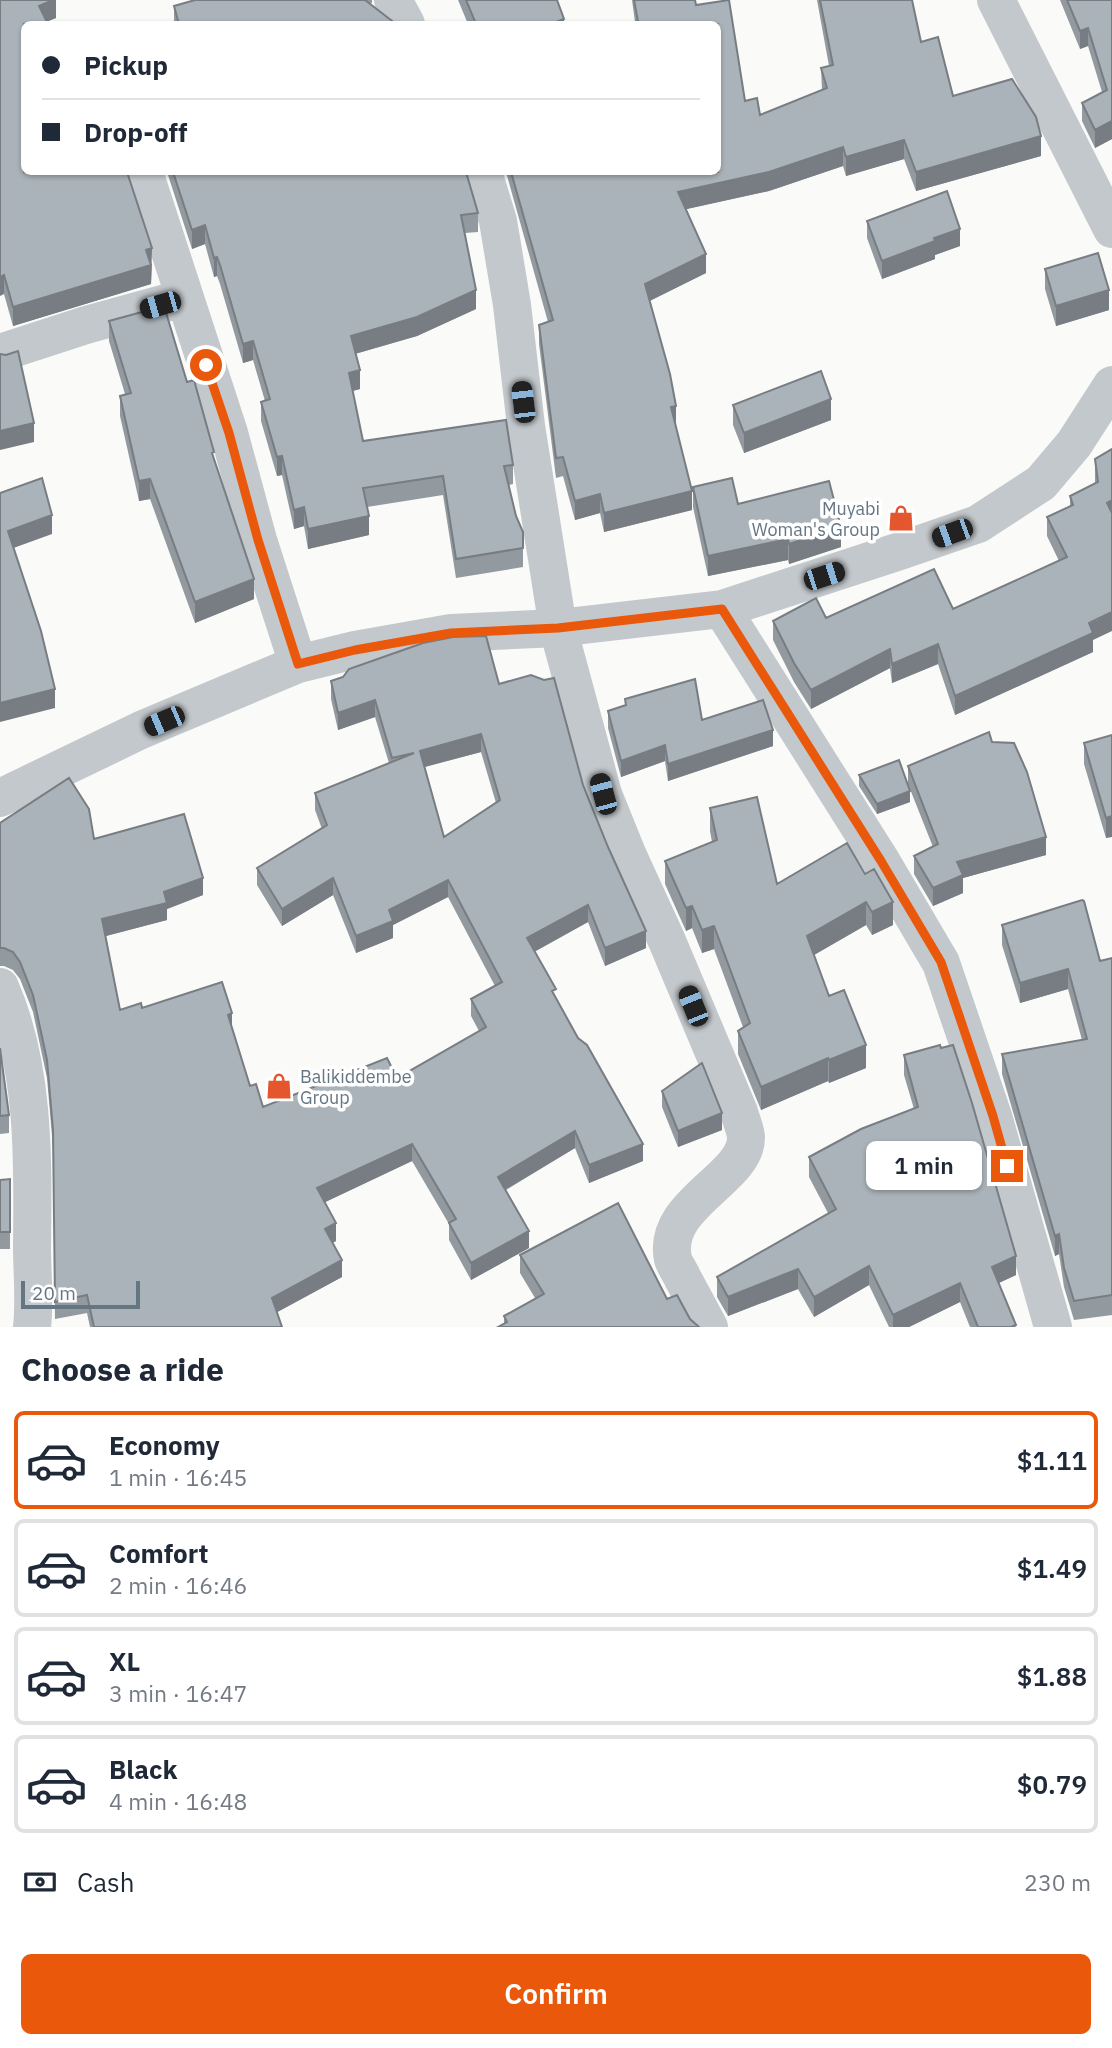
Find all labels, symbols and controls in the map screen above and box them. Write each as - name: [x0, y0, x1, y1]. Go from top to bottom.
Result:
- text: Pickup: [84, 48, 168, 82]
- text: Drop-off: [84, 115, 187, 149]
- car: [137, 289, 184, 321]
- route start: [190, 349, 222, 381]
- car: [511, 380, 536, 424]
- place label: Muyabi Woman's Group: [752, 497, 880, 541]
- shop icon: Muyabi Woman's Group: [886, 503, 916, 533]
- car: [929, 516, 976, 550]
- car: [801, 560, 848, 592]
- car: [141, 703, 188, 739]
- car: [588, 771, 619, 817]
- car: [676, 983, 711, 1029]
- place label: Balikiddembe Group: [300, 1065, 412, 1109]
- shop icon: Balikiddembe Group: [264, 1071, 294, 1101]
- callout: 1 min: [867, 1142, 982, 1190]
- text: 1 min: [894, 1150, 954, 1180]
- route end: [991, 1150, 1023, 1182]
- scale bar: [21, 1278, 140, 1310]
- text: 20 m: [32, 1281, 76, 1305]
- text: Choose a ride: [21, 1348, 224, 1390]
- text: Economy: [109, 1428, 220, 1462]
- icon: car: [25, 1429, 88, 1492]
- text: $1.11: [1017, 1443, 1087, 1477]
- text: 1 min · 16:45: [109, 1462, 247, 1492]
- text: Comfort: [109, 1536, 208, 1570]
- icon: car: [25, 1537, 88, 1600]
- text: $1.49: [1017, 1551, 1087, 1585]
- text: 2 min · 16:46: [109, 1570, 247, 1600]
- text: XL: [109, 1644, 140, 1678]
- icon: car: [25, 1645, 88, 1708]
- text: $1.88: [1017, 1659, 1087, 1693]
- text: 3 min · 16:47: [109, 1678, 247, 1708]
- text: Black: [109, 1752, 177, 1786]
- icon: car: [25, 1753, 88, 1816]
- text: $0.79: [1017, 1767, 1087, 1801]
- text: 4 min · 16:48: [109, 1786, 247, 1816]
- icon: cash: [21, 1863, 59, 1901]
- text: Cash: [77, 1865, 134, 1899]
- text: 230 m: [1024, 1867, 1091, 1897]
- button: Confirm: [21, 1954, 1091, 2034]

